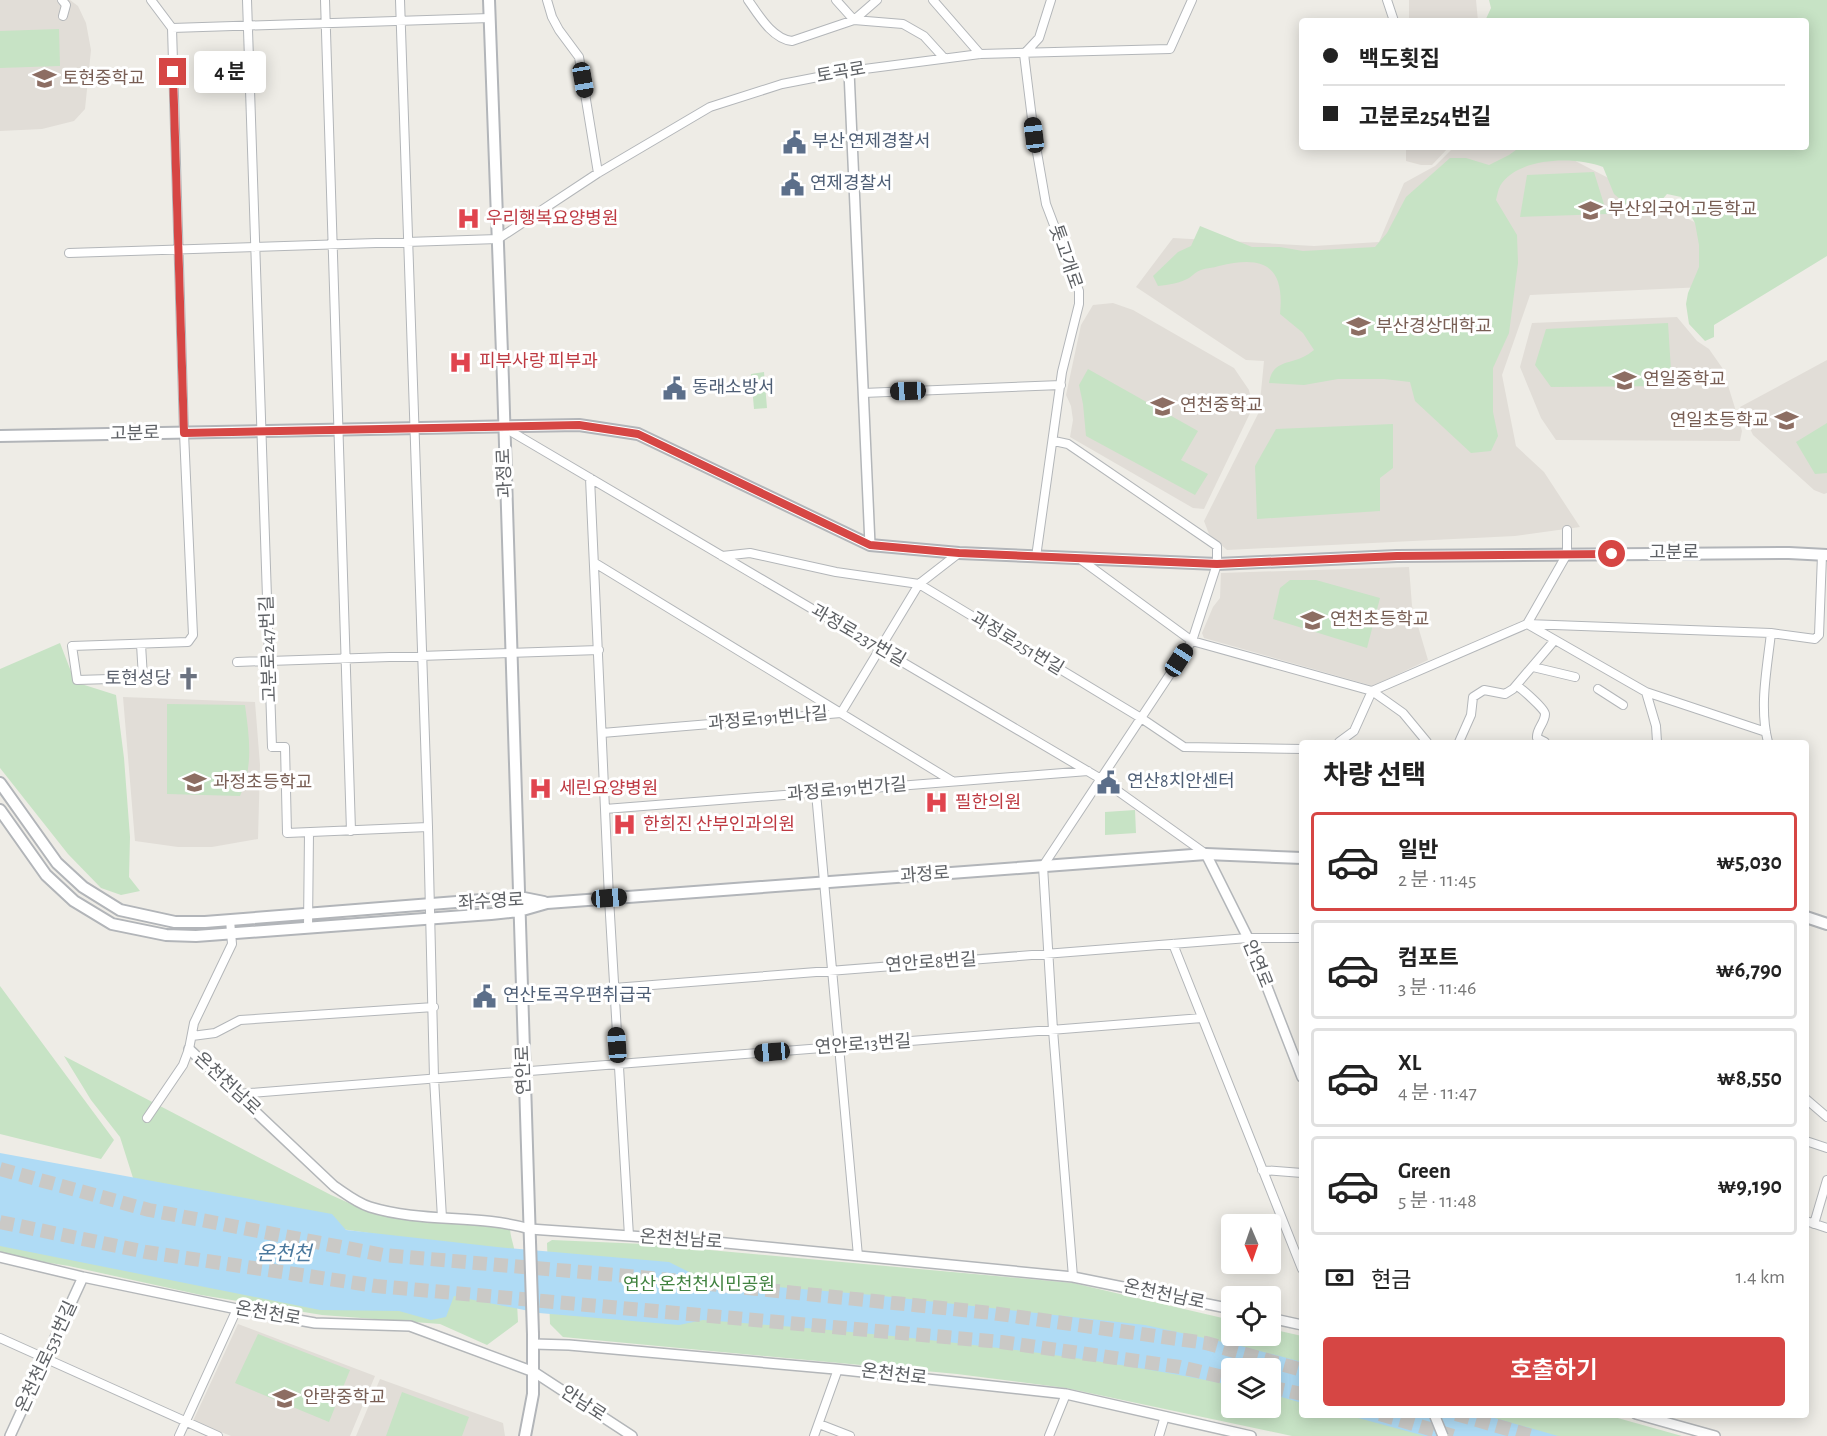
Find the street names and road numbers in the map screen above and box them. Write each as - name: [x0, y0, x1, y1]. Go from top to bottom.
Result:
- street label: 토곡로: [815, 60, 867, 86]
- street label: 톳고개로: [1046, 222, 1085, 291]
- street label: 고분로: [110, 424, 160, 443]
- street label: 과정로: [493, 448, 515, 498]
- street label: 고분로: [1649, 543, 1699, 562]
- street label: 고분로247번길: [257, 595, 280, 703]
- street label: 과정로237번길: [808, 600, 909, 670]
- street label: 과정로251번길: [967, 608, 1068, 679]
- street label: 과정로191번나길: [707, 703, 829, 733]
- street label: 과정로191번가길: [786, 774, 908, 804]
- street label: 과정로: [899, 862, 950, 886]
- street label: 좌수영로: [457, 890, 525, 913]
- street label: 안연로: [1239, 937, 1276, 990]
- street label: 연안로8번길: [885, 950, 977, 975]
- street label: 연안로13번길: [814, 1032, 912, 1057]
- street label: 연안로: [513, 1045, 534, 1095]
- street label: 온천천남로: [191, 1048, 264, 1119]
- street label: 온천천남로: [639, 1227, 723, 1252]
- street label: 온천천남로: [1122, 1277, 1207, 1312]
- street label: 온천천로531번길: [12, 1298, 81, 1415]
- street label: 온천천로: [234, 1298, 302, 1329]
- street label: 온천천로: [860, 1361, 928, 1388]
- street label: 안남로: [557, 1382, 609, 1425]

